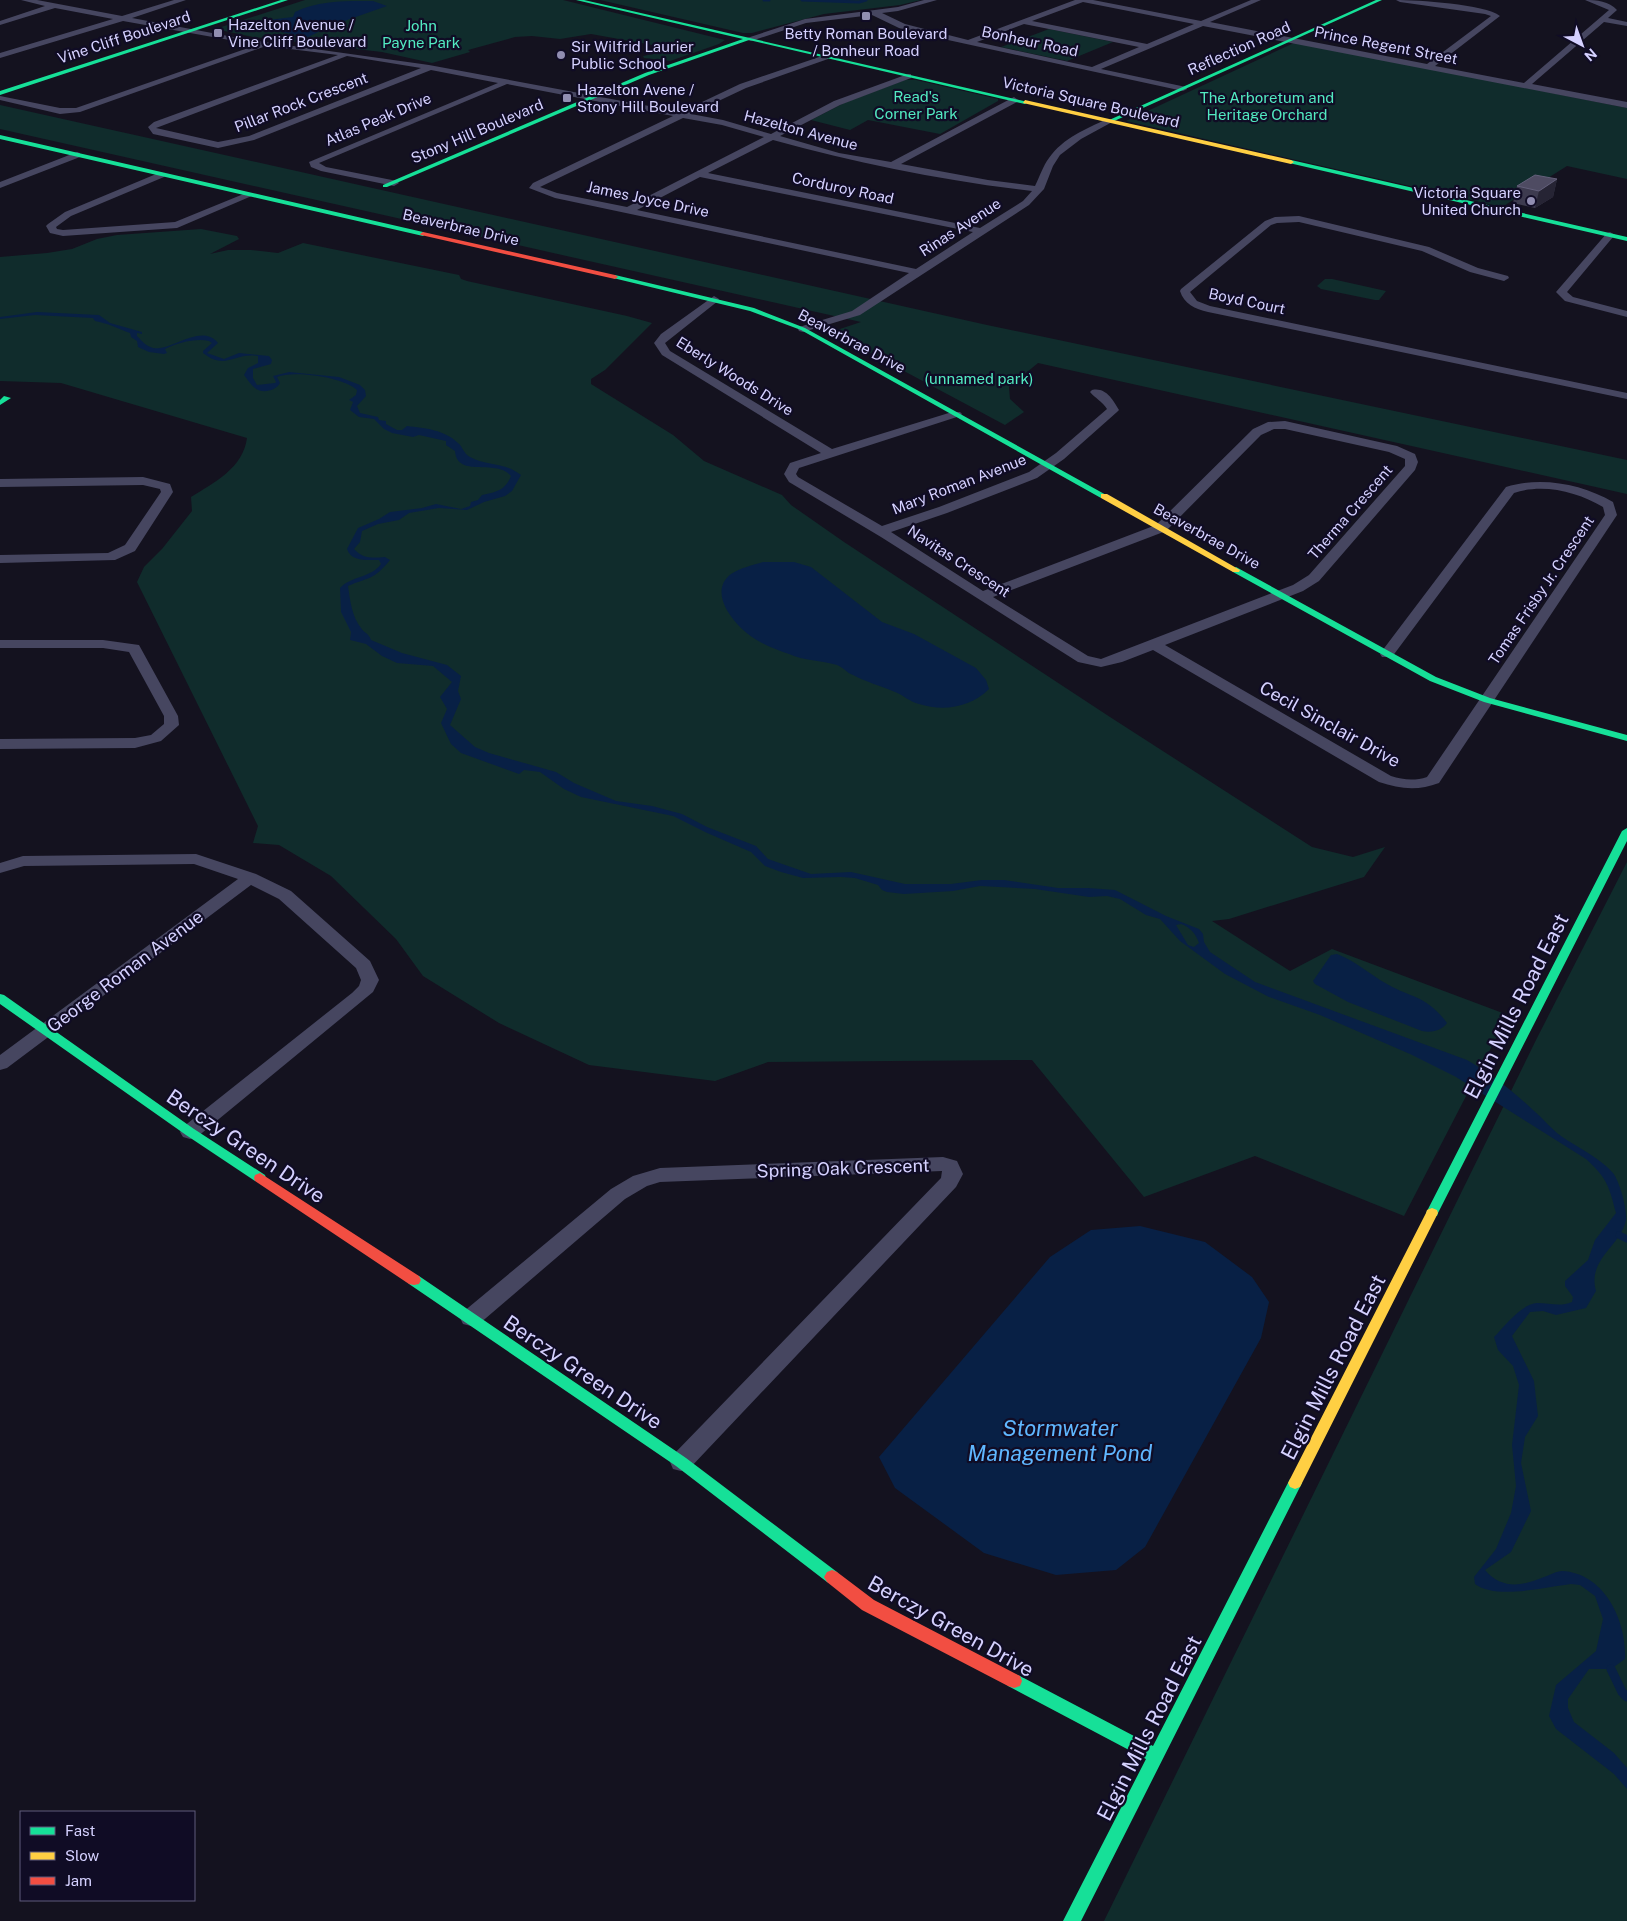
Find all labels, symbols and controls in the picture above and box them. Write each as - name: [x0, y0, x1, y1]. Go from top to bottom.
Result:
- street label: Vine Cliff Boulevard: [55, 8, 193, 66]
- marker: Betty Roman Boulevard / Bonheur Road: [860, 10, 872, 22]
- place label: Hazelton Avenue / Vine Cliff Boulevard: [228, 16, 367, 50]
- park label: John Payne Park: [382, 17, 460, 51]
- street label: Reflection Road: [1185, 18, 1293, 78]
- north arrow: [1557, 20, 1607, 70]
- street label: Bonheur Road: [980, 22, 1080, 60]
- street label: Prince Regent Street: [1313, 23, 1459, 67]
- place label: Betty Roman Boulevard / Bonheur Road: [785, 25, 948, 59]
- marker: Hazelton Avenue / Vine Cliff Boulevard: [212, 27, 224, 39]
- place label: Sir Wilfrid Laurier Public School: [571, 38, 694, 72]
- text: N: [1581, 45, 1600, 64]
- marker: Sir Wilfrid Laurier Public School: [555, 49, 567, 61]
- street label: Pillar Rock Crescent: [232, 69, 370, 135]
- street label: Victoria Square Boulevard: [1001, 73, 1181, 131]
- place label: Hazelton Avene / Stony Hill Boulevard: [577, 81, 719, 115]
- park label: Read's Corner Park: [874, 88, 958, 122]
- street label: Atlas Peak Drive: [322, 89, 434, 149]
- park label: The Arboretum and Heritage Orchard: [1200, 89, 1334, 123]
- marker: Hazelton Avene / Stony Hill Boulevard: [561, 92, 573, 104]
- street label: Stony Hill Boulevard: [408, 95, 546, 167]
- street label: Hazelton Avenue: [742, 107, 860, 153]
- street label: Corduroy Road: [791, 169, 895, 207]
- street label: James Joyce Drive: [585, 178, 711, 220]
- place label: Victoria Square United Church: [1414, 184, 1521, 218]
- street label: Rinas Avenue: [916, 194, 1004, 260]
- marker: Victoria Square United Church: [1525, 195, 1537, 207]
- street label: Beaverbrae Drive: [401, 205, 521, 249]
- street label: Boyd Court: [1207, 285, 1287, 317]
- street label: Beaverbrae Drive: [795, 306, 909, 376]
- street label: Eberly Woods Drive: [673, 333, 797, 419]
- park label: (unnamed park): [925, 370, 1033, 387]
- street label: Mary Roman Avenue: [889, 451, 1029, 517]
- street label: Therma Crescent: [1304, 461, 1396, 563]
- street label: Beaverbrae Drive: [1151, 500, 1263, 572]
- street label: Tomas Frisby Jr. Crescent: [1485, 512, 1597, 668]
- street label: Navitas Crescent: [905, 522, 1014, 601]
- street label: Cecil Sinclair Drive: [1256, 677, 1404, 771]
- street label: George Roman Avenue: [43, 905, 207, 1037]
- street label: Elgin Mills Road East: [1458, 909, 1574, 1103]
- street label: Berczy Green Drive: [162, 1084, 330, 1208]
- street label: Spring Oak Crescent: [756, 1154, 930, 1182]
- street label: Elgin Mills Road East: [1275, 1270, 1391, 1464]
- street label: Berczy Green Drive: [499, 1310, 667, 1434]
- water label: Stormwater Management Pond: [968, 1415, 1153, 1466]
- street label: Berczy Green Drive: [864, 1570, 1038, 1682]
- street label: Elgin Mills Road East: [1091, 1631, 1207, 1825]
- legend: [20, 1811, 195, 1901]
- text: Fast: [65, 1822, 95, 1839]
- text: Slow: [65, 1847, 100, 1864]
- text: Jam: [65, 1872, 92, 1889]

